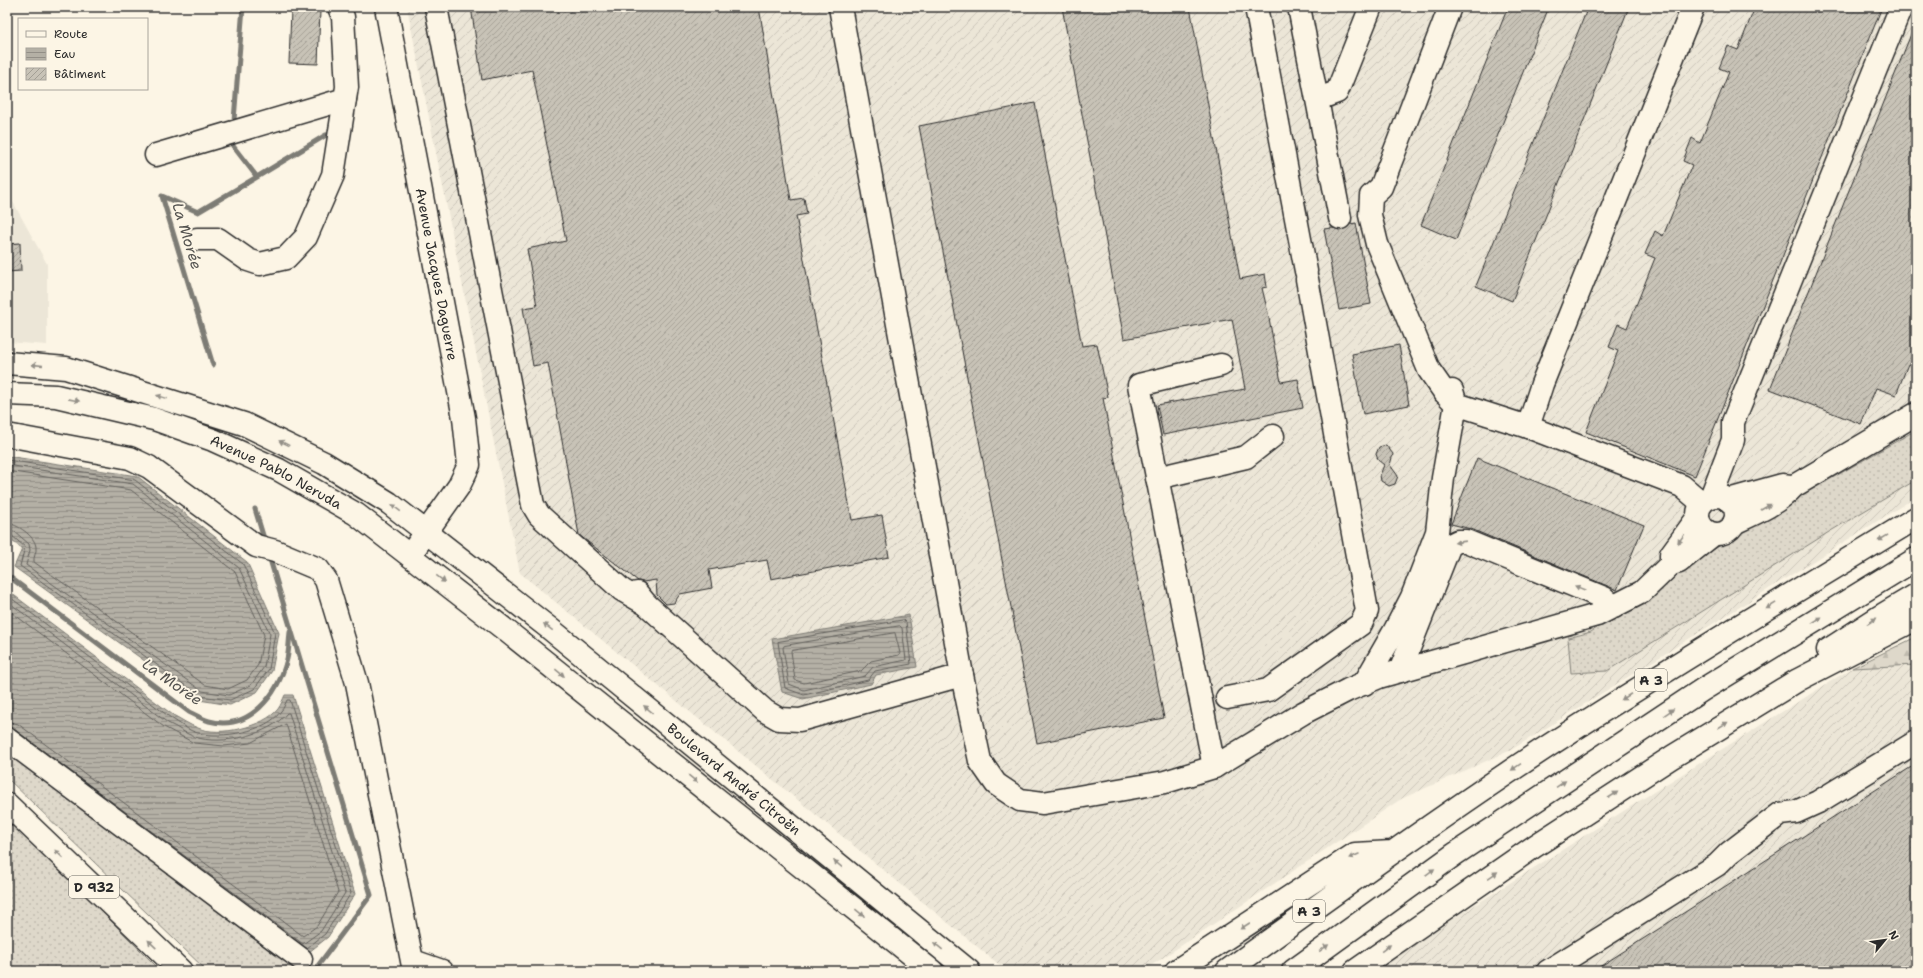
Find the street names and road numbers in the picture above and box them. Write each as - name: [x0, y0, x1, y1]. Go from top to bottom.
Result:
- street label: Avenue Jacques Daguerre: [412, 186, 462, 362]
- street label: Avenue Pablo Neruda: [207, 431, 345, 513]
- road number: A 3: [1635, 669, 1667, 691]
- street label: Boulevard André Citroën: [664, 719, 805, 839]
- road number: D 932: [69, 876, 119, 898]
- road number: A 3: [1293, 900, 1325, 922]

